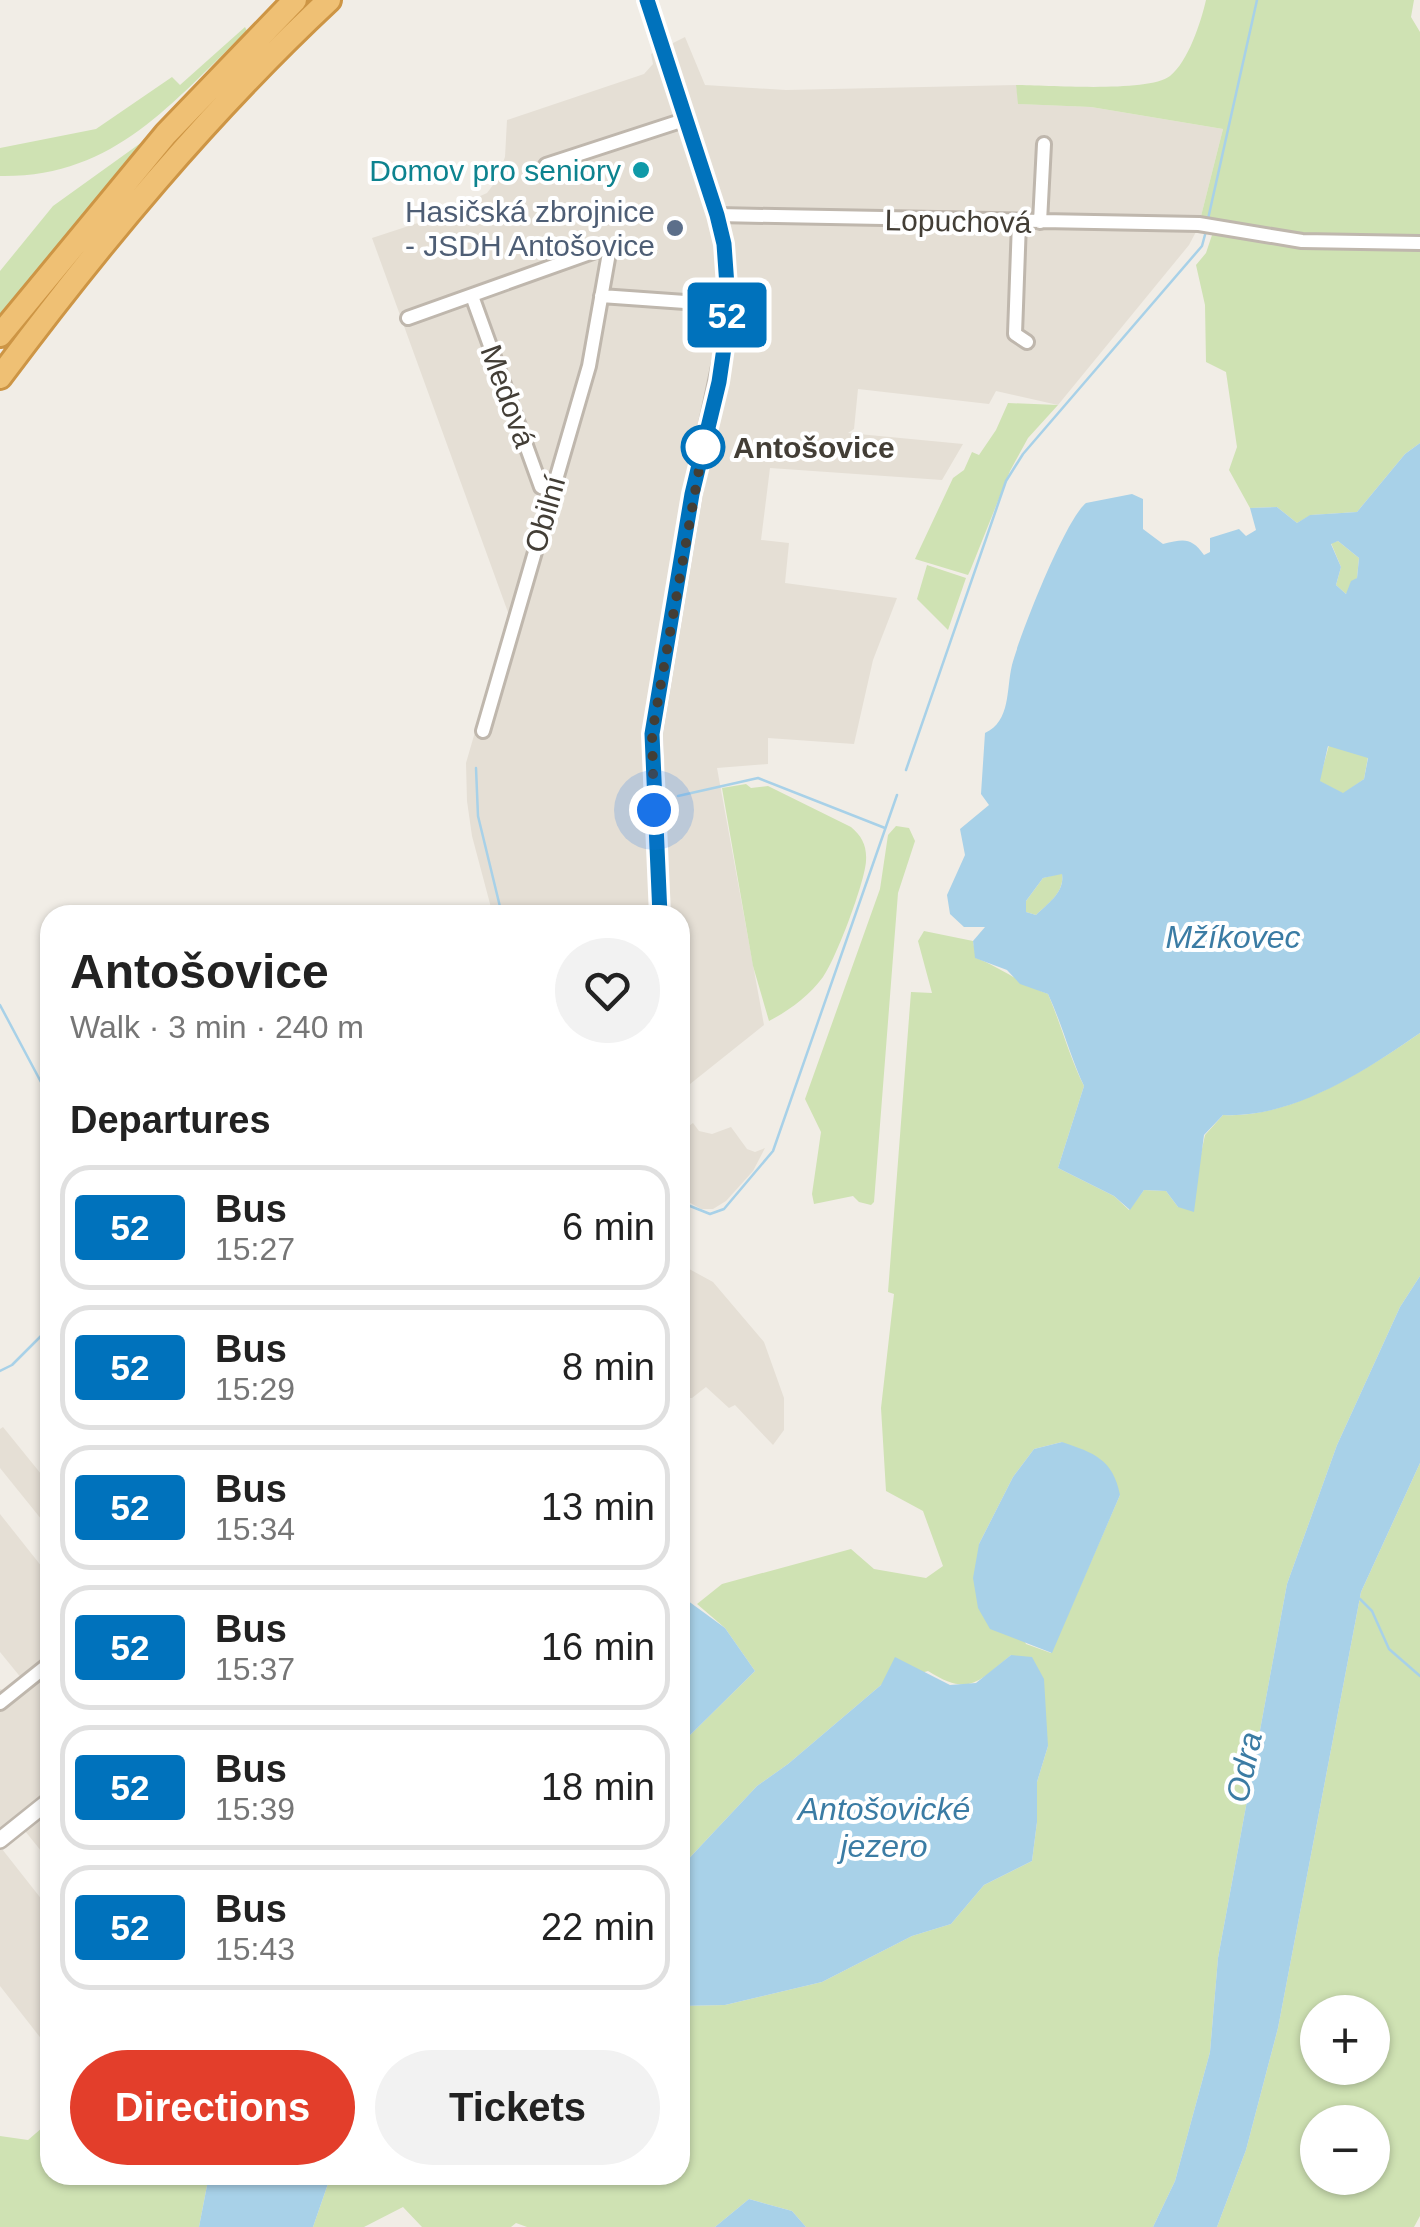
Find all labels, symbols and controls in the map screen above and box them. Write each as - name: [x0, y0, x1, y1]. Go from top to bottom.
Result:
- place label: Domov pro seniory: [369, 154, 621, 187]
- marker: Domov pro seniory: [630, 159, 652, 181]
- place label: Hasičská zbrojnice - JSDH Antošovice: [405, 195, 655, 262]
- street label: Lopuchová: [884, 203, 1032, 239]
- marker: Hasičská zbrojnice - JSDH Antošovice: [664, 217, 686, 239]
- line badge: 52: [682, 282, 772, 348]
- text: 52: [708, 296, 746, 335]
- street label: Medová: [474, 340, 542, 452]
- marker: Antošovice: [682, 426, 724, 468]
- place label: Antošovice: [733, 431, 895, 464]
- street label: Obilní: [518, 471, 572, 556]
- your location: [629, 785, 679, 835]
- water label: Mžíkovec: [1165, 919, 1301, 955]
- button: heart: [555, 938, 660, 1043]
- text: Antošovice: [70, 945, 329, 998]
- text: Walk · 3 min · 240 m: [70, 1009, 364, 1045]
- text: Departures: [70, 1099, 271, 1141]
- text: Bus: [215, 1188, 287, 1230]
- text: 6 min: [562, 1206, 655, 1248]
- text: 52: [111, 1208, 149, 1247]
- text: 15:27: [215, 1231, 295, 1267]
- text: Bus: [215, 1328, 287, 1370]
- text: 8 min: [562, 1346, 655, 1388]
- text: 52: [111, 1348, 149, 1387]
- text: 15:29: [215, 1371, 295, 1407]
- text: Bus: [215, 1468, 287, 1510]
- text: 13 min: [541, 1486, 655, 1528]
- text: 52: [111, 1488, 149, 1527]
- text: 15:34: [215, 1511, 295, 1547]
- text: Bus: [215, 1608, 287, 1650]
- text: 16 min: [541, 1626, 655, 1668]
- text: 52: [111, 1628, 149, 1667]
- text: 15:37: [215, 1651, 295, 1687]
- water label: Odra: [1219, 1728, 1269, 1806]
- text: Bus: [215, 1748, 287, 1790]
- text: 18 min: [541, 1766, 655, 1808]
- text: 52: [111, 1768, 149, 1807]
- text: 15:39: [215, 1791, 295, 1827]
- water label: Antošovické jezero: [796, 1791, 970, 1864]
- text: Bus: [215, 1888, 287, 1930]
- text: 22 min: [541, 1906, 655, 1948]
- text: 52: [111, 1908, 149, 1947]
- text: 15:43: [215, 1931, 295, 1967]
- map controls: [1300, 1995, 1390, 2195]
- button: +: [1300, 1995, 1390, 2085]
- button: Directions: [70, 2050, 355, 2165]
- button: Tickets: [375, 2050, 660, 2165]
- button: −: [1300, 2105, 1390, 2195]

